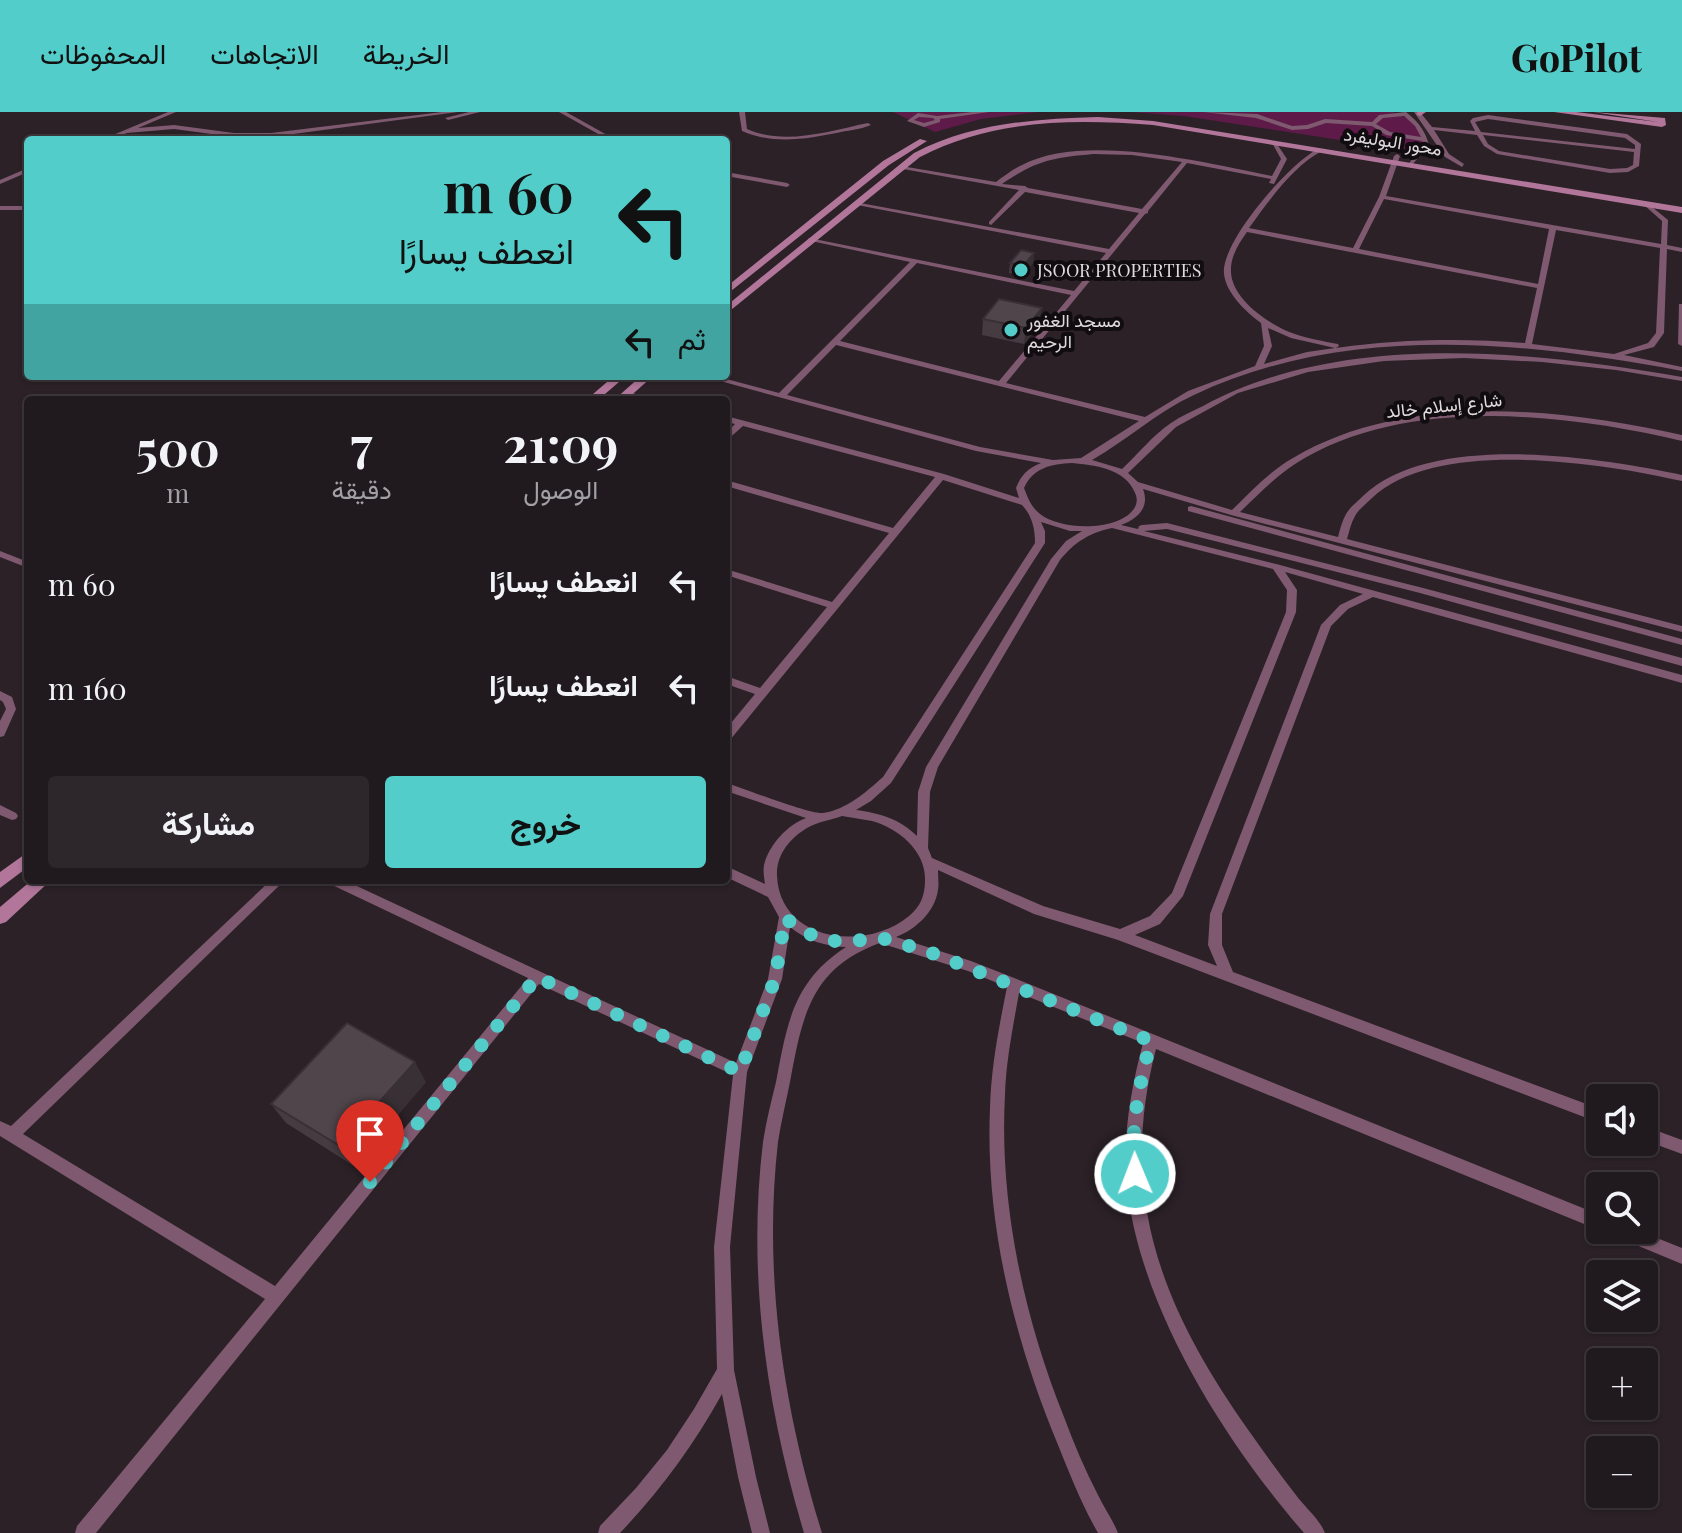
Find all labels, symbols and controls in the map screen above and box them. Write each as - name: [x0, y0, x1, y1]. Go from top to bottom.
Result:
- text: GoPilot: [1511, 31, 1642, 82]
- text: المحفوظات: [40, 34, 166, 71]
- text: الاتجاهات: [210, 34, 319, 71]
- text: الخريطة: [363, 34, 449, 71]
- street label: محور البوليفرد: [1342, 121, 1444, 161]
- text: 60 m: [443, 153, 574, 228]
- icon: left: [602, 168, 706, 272]
- text: انعطف يسارًا: [399, 225, 574, 273]
- place label: JSOOR PROPERTIES: [1036, 258, 1201, 282]
- marker: JSOOR PROPERTIES: [1012, 261, 1030, 279]
- place label: مسجد الغفور الرحيم: [1026, 308, 1121, 354]
- text: ثم: [678, 318, 706, 358]
- icon: left: [618, 320, 662, 364]
- marker: مسجد الغفور الرحيم: [1002, 321, 1020, 339]
- street label: شارع إسلام خالد: [1385, 387, 1503, 424]
- text: 7: [351, 411, 372, 475]
- text: 21:09: [503, 411, 618, 475]
- text: 500: [136, 415, 220, 479]
- text: دقيقة: [331, 471, 392, 506]
- text: الوصول: [523, 471, 598, 506]
- text: m: [166, 475, 189, 510]
- text: انعطف يسارًا: [489, 560, 638, 600]
- icon: left: [662, 562, 706, 606]
- text: 60 m: [48, 564, 116, 604]
- text: انعطف يسارًا: [489, 664, 638, 704]
- icon: left: [662, 666, 706, 710]
- text: 160 m: [48, 668, 127, 708]
- button: مشاركة: [48, 776, 369, 868]
- button: خروج: [385, 776, 706, 868]
- map controls: [1586, 1084, 1658, 1508]
- button: sound: [1586, 1084, 1658, 1156]
- pin: [336, 1100, 404, 1182]
- icon: arrive: [348, 1112, 392, 1156]
- position arrow: [1093, 1132, 1177, 1216]
- button: search: [1586, 1172, 1658, 1244]
- button: layers: [1586, 1260, 1658, 1332]
- button: +: [1586, 1348, 1658, 1420]
- button: −: [1586, 1436, 1658, 1508]

